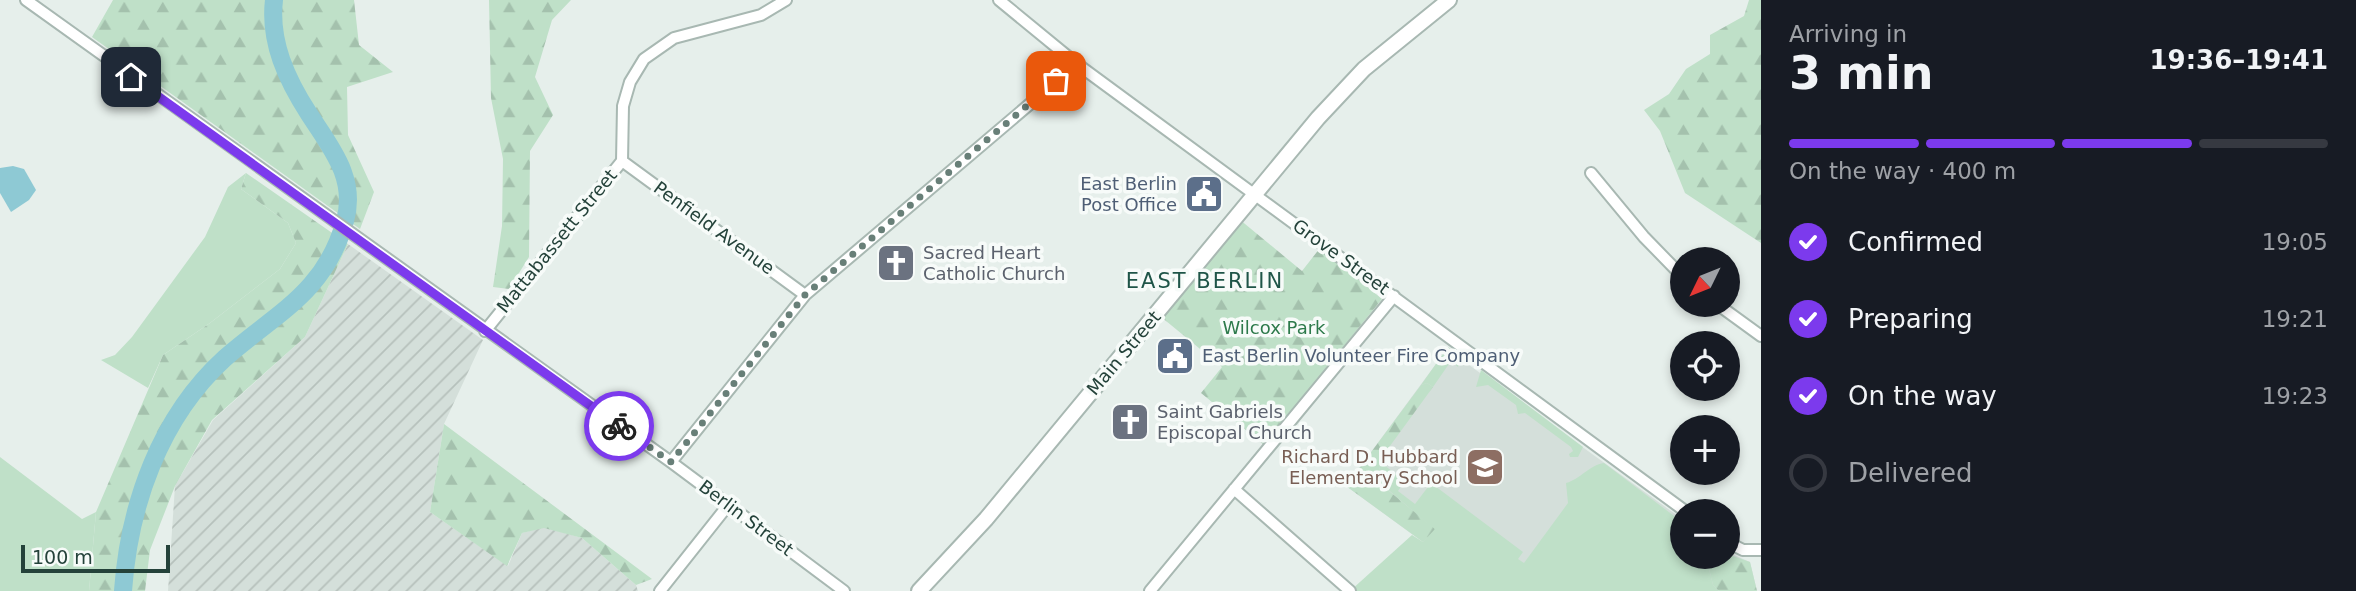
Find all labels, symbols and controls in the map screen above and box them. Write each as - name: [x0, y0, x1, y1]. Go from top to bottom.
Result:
- text: Arriving in: [1789, 21, 1907, 47]
- text: 19:36–19:41: [2149, 45, 2328, 75]
- text: 3 min: [1789, 46, 1933, 100]
- pin: [101, 47, 161, 107]
- pin: [1026, 51, 1086, 111]
- icon: home: [112, 58, 150, 96]
- icon: bag: [1037, 62, 1075, 100]
- text: On the way · 400 m: [1789, 158, 2016, 184]
- street label: Mattabassett Street: [492, 165, 621, 317]
- place label: East Berlin Post Office: [1080, 173, 1177, 215]
- public building icon: East Berlin Post Office: [1183, 173, 1225, 215]
- street label: Penfield Avenue: [650, 177, 779, 278]
- street label: Grove Street: [1289, 215, 1394, 299]
- icon: check: [1789, 223, 1827, 261]
- text: Confirmed: [1848, 227, 1983, 257]
- text: 19:05: [2262, 229, 2328, 255]
- church icon: Sacred Heart Catholic Church: [875, 242, 917, 284]
- place label: Sacred Heart Catholic Church: [923, 242, 1065, 284]
- north arrow: [1670, 247, 1740, 317]
- map controls: [1670, 247, 1740, 569]
- district label: EAST BERLIN: [1126, 269, 1284, 293]
- icon: check: [1789, 300, 1827, 338]
- text: Preparing: [1848, 304, 1973, 334]
- street label: Main Street: [1082, 306, 1165, 399]
- text: 19:21: [2262, 306, 2328, 332]
- park label: Wilcox Park: [1222, 317, 1326, 338]
- button: locate: [1670, 331, 1740, 401]
- public building icon: East Berlin Volunteer Fire Company: [1154, 335, 1196, 377]
- place label: East Berlin Volunteer Fire Company: [1202, 345, 1520, 366]
- icon: check: [1789, 377, 1827, 415]
- text: On the way: [1848, 381, 1997, 411]
- text: 19:23: [2262, 383, 2328, 409]
- courier: [584, 391, 654, 461]
- church icon: Saint Gabriels Episcopal Church: [1109, 401, 1151, 443]
- place label: Saint Gabriels Episcopal Church: [1157, 401, 1312, 443]
- icon: bike: [600, 407, 638, 445]
- button: +: [1670, 415, 1740, 485]
- place label: Richard D. Hubbard Elementary School: [1281, 446, 1458, 488]
- school or university icon: Richard D. Hubbard Elementary School: [1464, 446, 1506, 488]
- text: Delivered: [1848, 458, 1972, 488]
- street label: Berlin Street: [695, 475, 798, 560]
- button: −: [1670, 499, 1740, 569]
- scale bar: [21, 542, 170, 574]
- text: 100 m: [32, 546, 93, 568]

